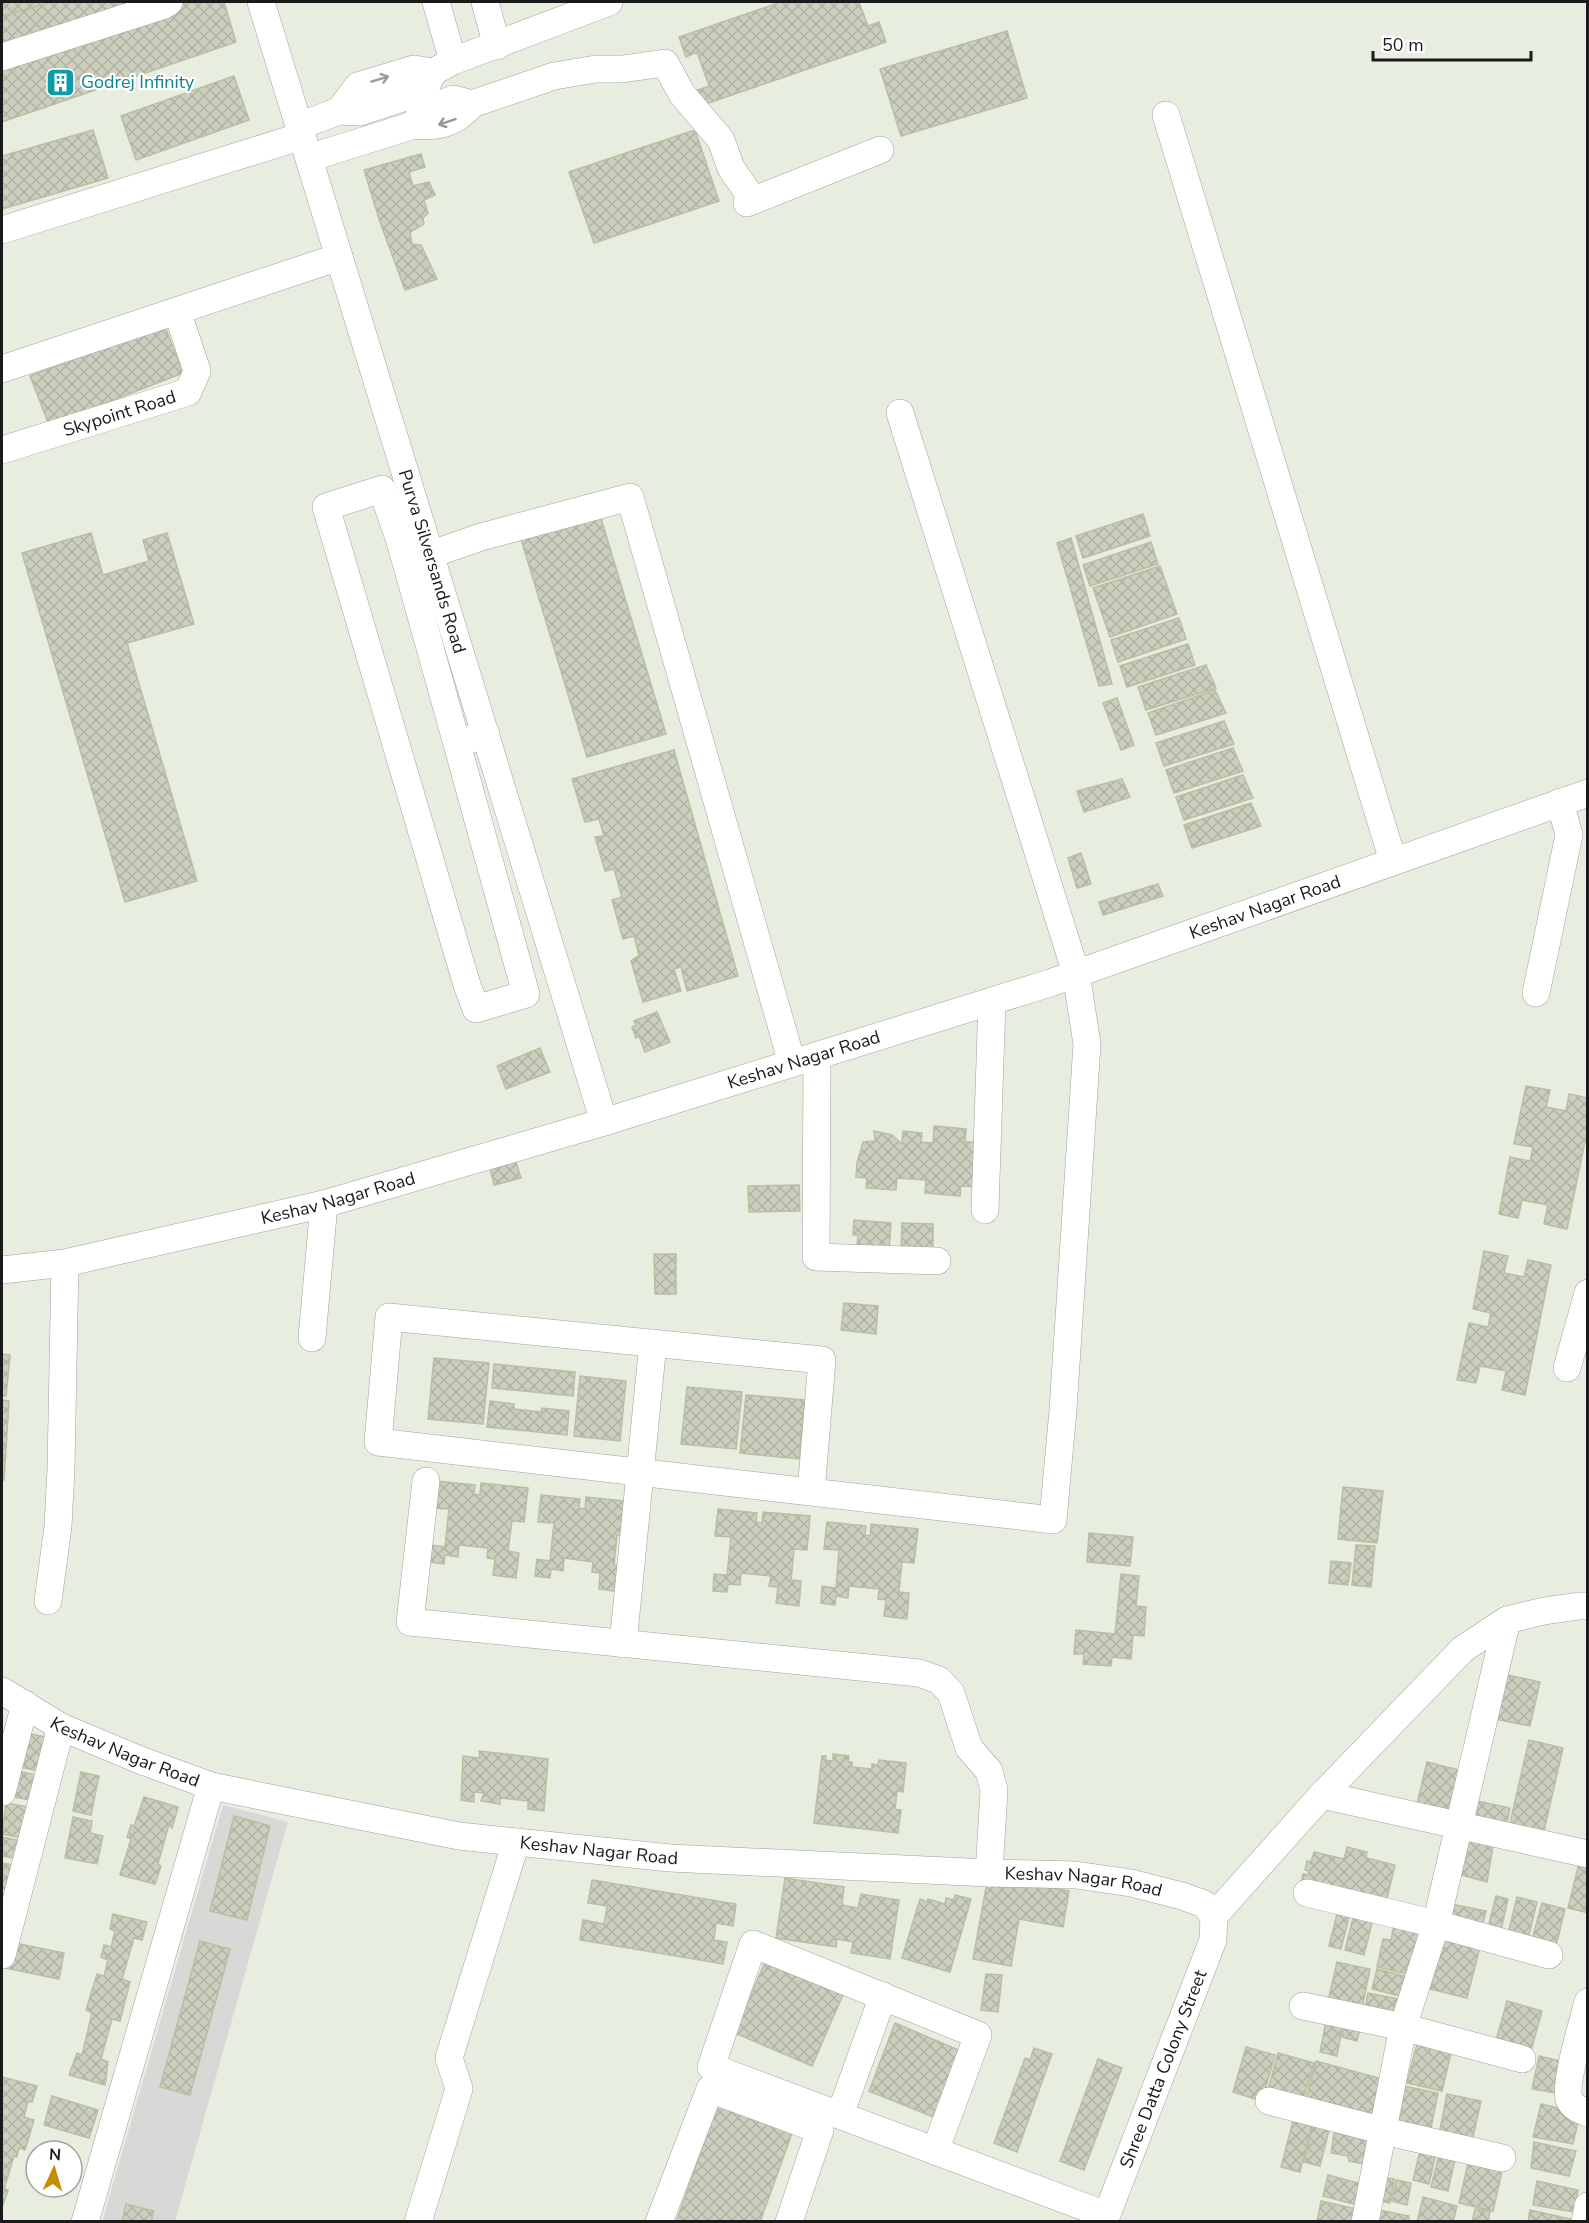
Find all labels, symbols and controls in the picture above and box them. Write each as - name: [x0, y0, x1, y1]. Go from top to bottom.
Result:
- scale bar: [1373, 24, 1530, 62]
- text: 50 m: [1382, 33, 1424, 57]
- building icon: Godrej Infinity: [44, 66, 76, 98]
- place label: Godrej Infinity: [81, 70, 195, 94]
- one-way arrow: [370, 73, 389, 84]
- one-way arrow: [438, 117, 457, 128]
- street label: Skypoint Road: [60, 385, 179, 442]
- street label: Purva Silversands Road: [393, 466, 472, 656]
- street label: Keshav Nagar Road: [1186, 869, 1344, 945]
- street label: Keshav Nagar Road: [724, 1025, 883, 1095]
- street label: Keshav Nagar Road: [258, 1166, 418, 1230]
- street label: Keshav Nagar Road: [46, 1711, 203, 1793]
- street label: Keshav Nagar Road: [519, 1830, 679, 1870]
- street label: Keshav Nagar Road: [1004, 1861, 1165, 1903]
- street label: Shree Datta Colony Street: [1114, 1966, 1213, 2172]
- north arrow: [24, 2139, 84, 2199]
- text: N: [48, 2144, 62, 2166]

